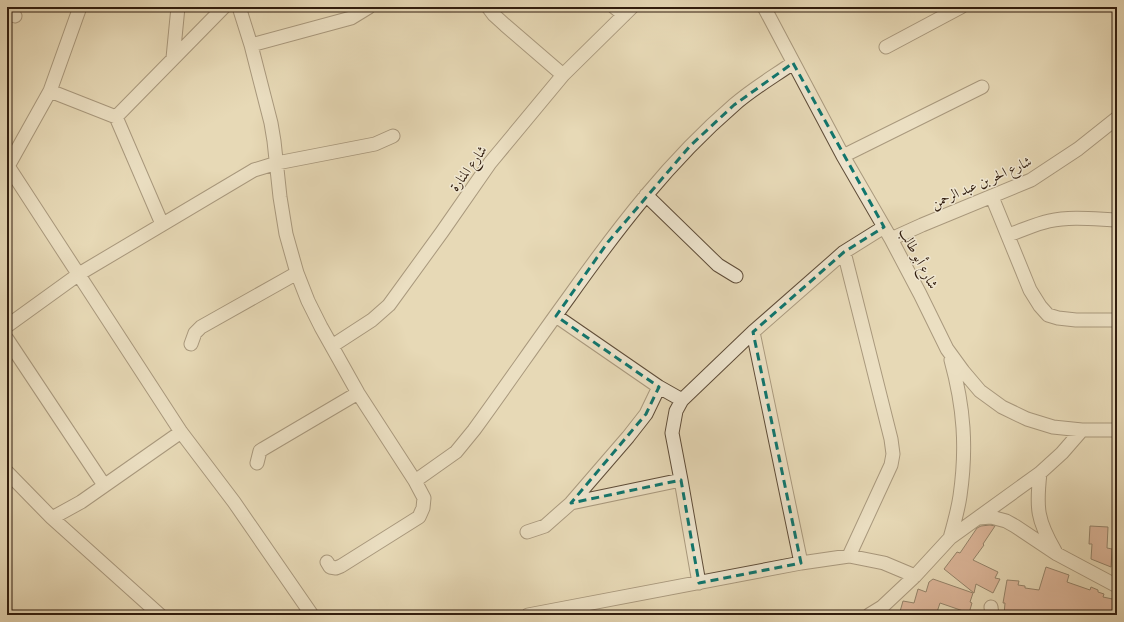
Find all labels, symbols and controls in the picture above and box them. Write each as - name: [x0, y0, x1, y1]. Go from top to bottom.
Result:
- street label: شارع المنارة: [446, 142, 493, 196]
- street label: شارع الحر بن عبد الرحمن: [928, 153, 1035, 215]
- street label: شارع أبو طالب: [893, 224, 943, 293]

